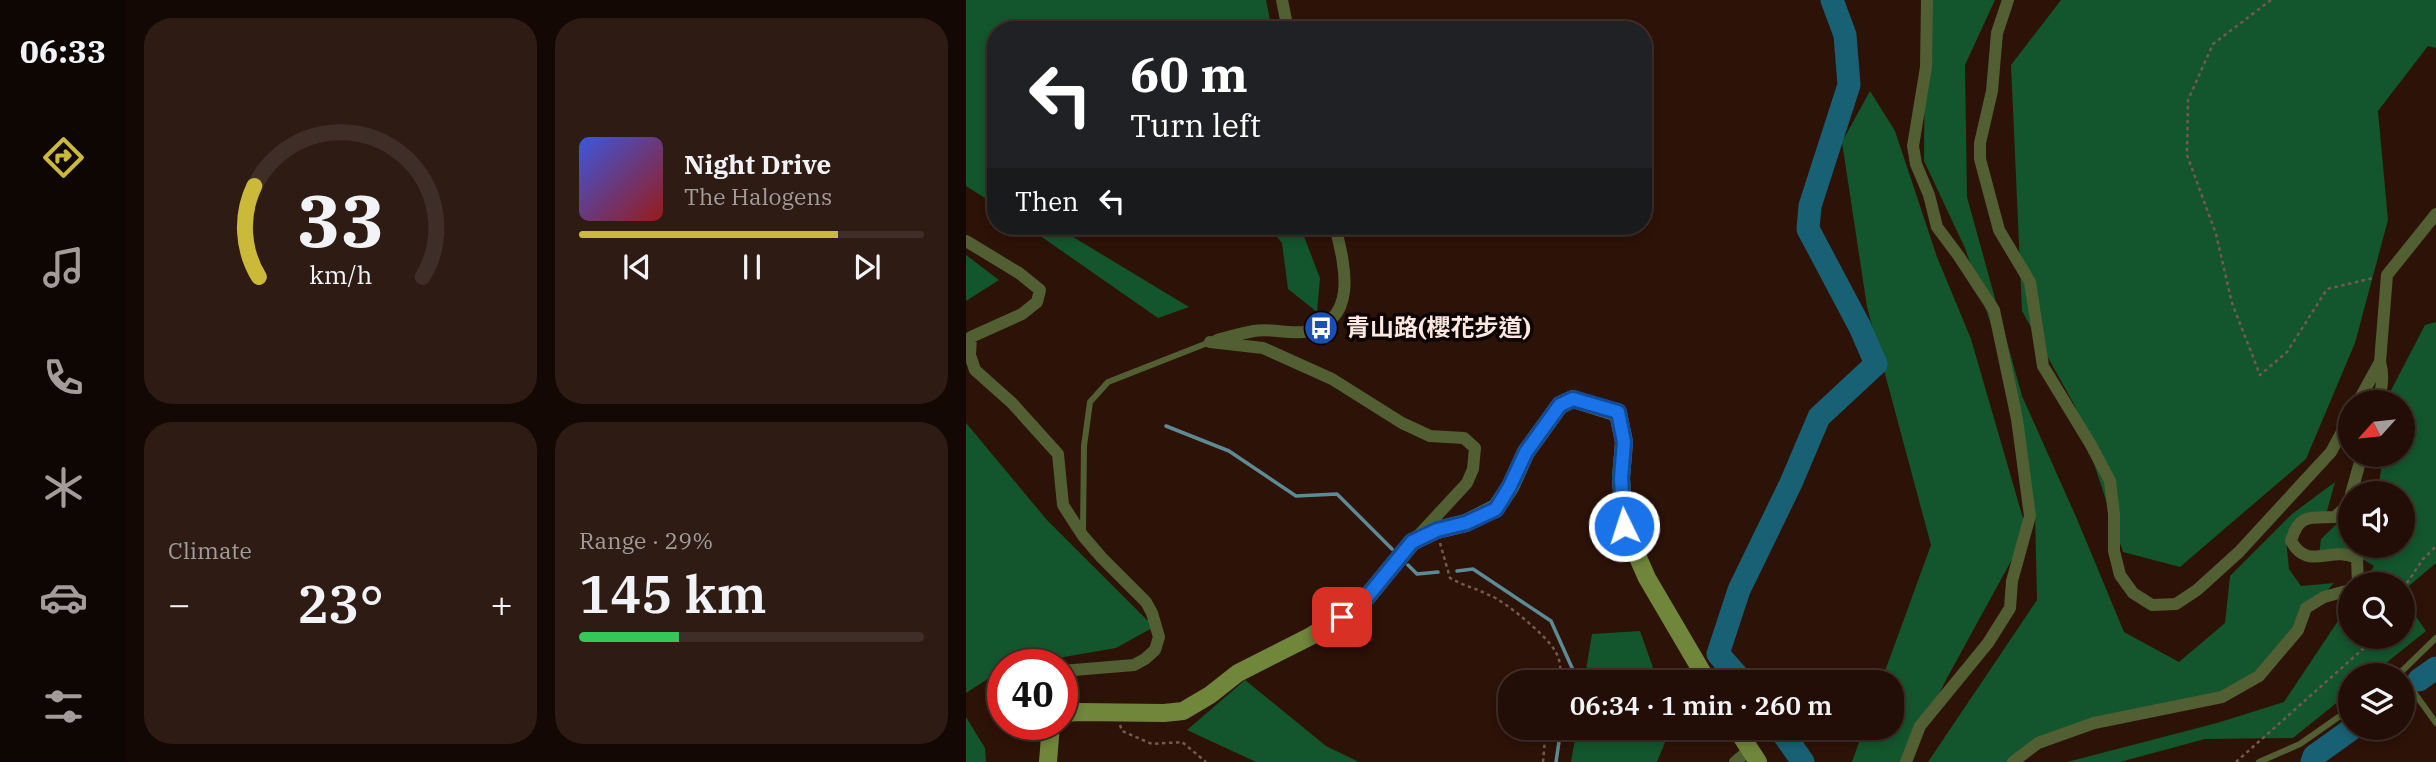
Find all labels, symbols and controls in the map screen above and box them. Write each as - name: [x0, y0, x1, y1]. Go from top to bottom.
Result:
- text: 06:33: [20, 30, 106, 72]
- text: 60 m: [1130, 42, 1248, 105]
- icon: left: [1015, 49, 1106, 140]
- text: Turn left: [1130, 104, 1261, 146]
- icon: directions: [39, 133, 88, 182]
- text: Night Drive: [684, 147, 831, 181]
- text: 33: [297, 173, 384, 268]
- text: The Halogens: [684, 181, 832, 211]
- icon: left: [1093, 182, 1131, 220]
- text: Then: [1015, 184, 1079, 218]
- icon: music: [39, 243, 88, 292]
- icon: previous: [618, 248, 656, 286]
- icon: pause: [733, 248, 771, 286]
- icon: next: [848, 248, 886, 286]
- text: km/h: [309, 258, 372, 291]
- bus stop icon: 青山路(櫻花步道): [1302, 309, 1340, 347]
- place label: 青山路(櫻花步道): [1346, 311, 1531, 343]
- icon: phone: [39, 353, 88, 402]
- north arrow: [2338, 390, 2415, 467]
- map controls: [2338, 390, 2415, 740]
- icon: climate: [39, 463, 88, 512]
- button: sound: [2338, 481, 2415, 558]
- position arrow: [1587, 489, 1661, 563]
- text: Range · 29%: [579, 525, 713, 555]
- text: Climate: [168, 535, 252, 565]
- text: 145 km: [579, 560, 767, 627]
- text: 23°: [297, 570, 384, 637]
- button: search: [2338, 572, 2415, 649]
- icon: car: [39, 573, 88, 622]
- text: −: [168, 579, 191, 628]
- text: +: [490, 579, 513, 628]
- pin: [1312, 587, 1372, 647]
- icon: arrive: [1323, 598, 1361, 636]
- speed limit sign: 40: [987, 649, 1078, 740]
- button: layers: [2338, 663, 2415, 740]
- icon: filters: [39, 682, 88, 731]
- text: 06:34 · 1 min · 260 m: [1570, 688, 1832, 722]

